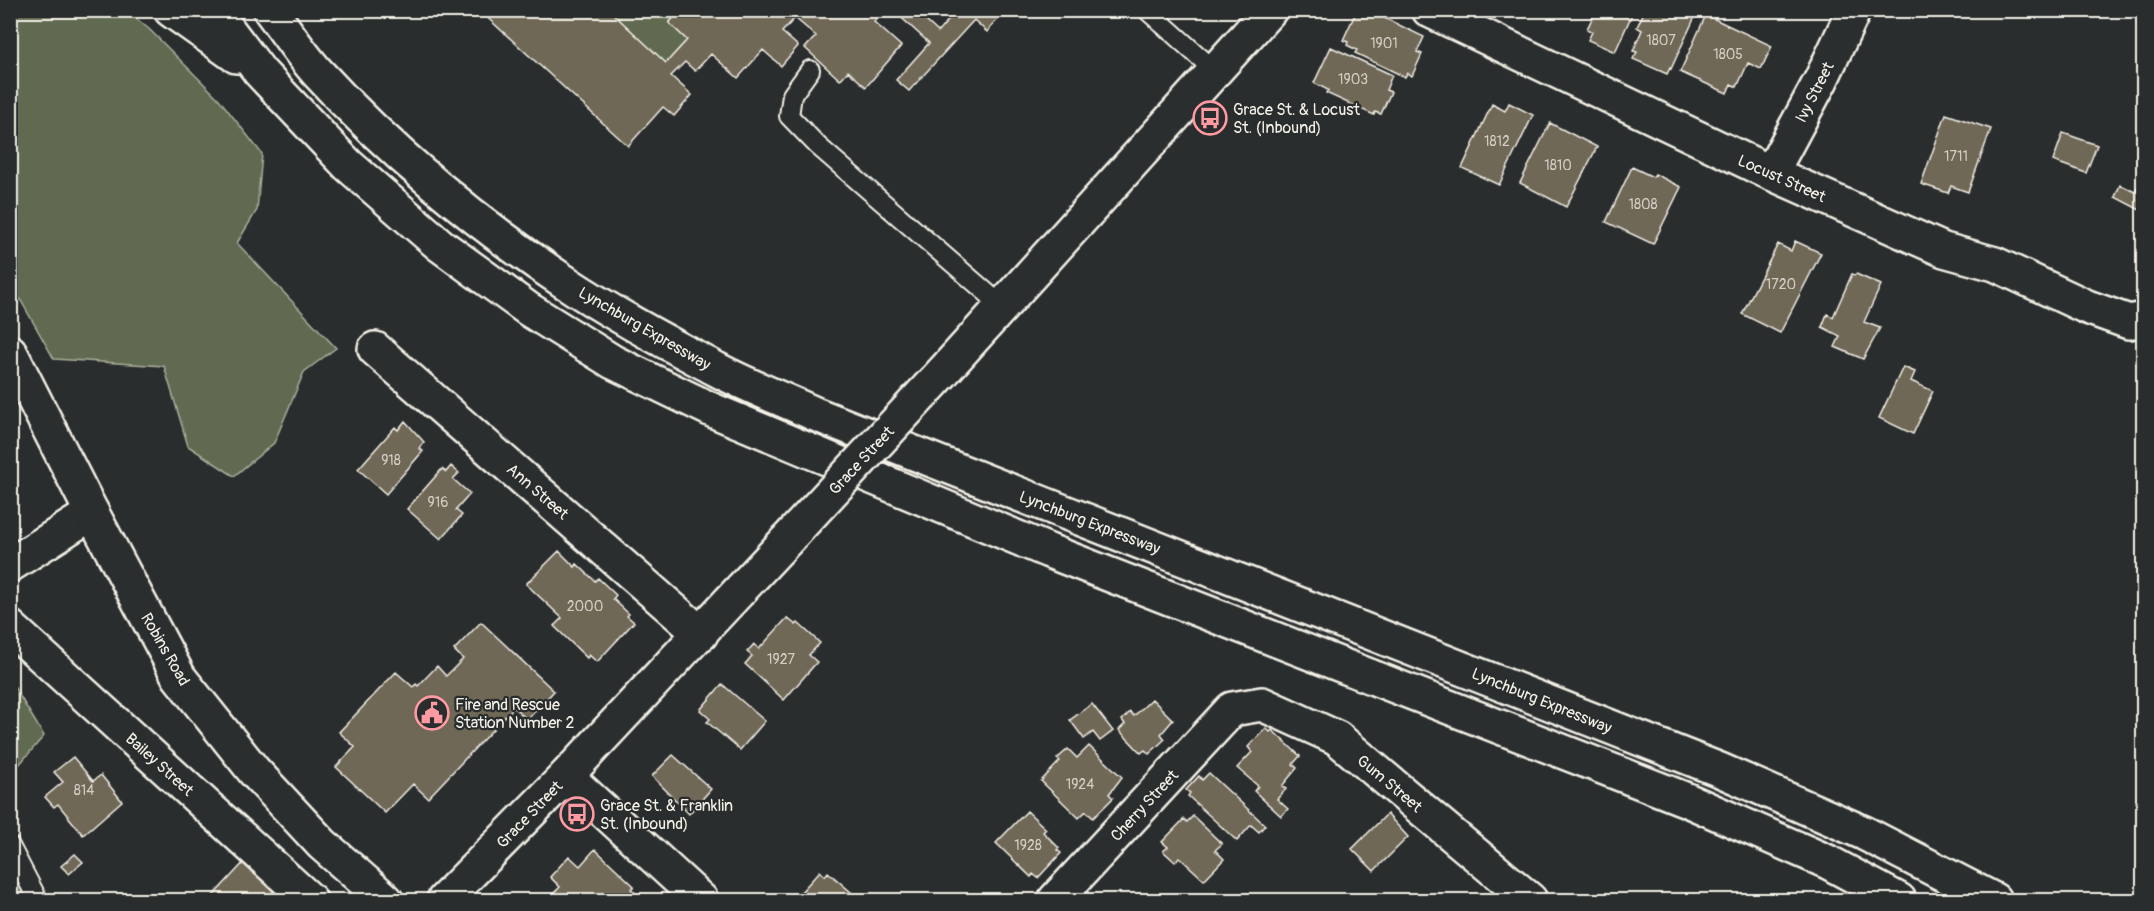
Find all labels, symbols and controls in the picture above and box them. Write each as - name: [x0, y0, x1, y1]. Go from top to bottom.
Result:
- house number: 1807: [1646, 32, 1676, 49]
- house number: 1901: [1370, 35, 1398, 52]
- house number: 1805: [1713, 46, 1743, 63]
- street label: Ivy Street: [1791, 58, 1839, 126]
- house number: 1903: [1338, 71, 1368, 88]
- bus stop icon: Grace St. & Locust St. (Inbound): [1192, 100, 1228, 136]
- place label: Grace St. & Locust St. (Inbound): [1233, 100, 1360, 138]
- house number: 1812: [1484, 133, 1510, 150]
- house number: 1711: [1944, 148, 1968, 165]
- street label: Locust Street: [1734, 151, 1829, 207]
- house number: 1810: [1544, 157, 1572, 174]
- house number: 1808: [1628, 196, 1658, 213]
- house number: 1720: [1766, 276, 1796, 293]
- street label: Lynchburg Expressway: [575, 283, 714, 375]
- street label: Grace Street: [825, 422, 899, 499]
- house number: 918: [381, 452, 401, 469]
- street label: Ann Street: [502, 459, 573, 524]
- street label: Lynchburg Expressway: [1016, 487, 1163, 559]
- house number: 916: [428, 494, 448, 511]
- house number: 2000: [567, 598, 603, 615]
- street label: Robins Road: [136, 609, 194, 690]
- house number: 1927: [767, 651, 796, 668]
- street label: Lynchburg Expressway: [1469, 664, 1615, 738]
- public building icon: Fire and Rescue Station Number 2: [414, 695, 450, 731]
- place label: Fire and Rescue Station Number 2: [455, 695, 575, 733]
- street label: Bailey Street: [121, 729, 198, 801]
- street label: Gum Street: [1353, 751, 1427, 817]
- street label: Cherry Street: [1107, 765, 1183, 846]
- street label: Grace Street: [492, 776, 567, 853]
- house number: 1924: [1066, 776, 1094, 793]
- house number: 814: [74, 782, 94, 799]
- bus stop icon: Grace St. & Franklin St. (Inbound): [559, 796, 595, 832]
- place label: Grace St. & Franklin St. (Inbound): [600, 796, 733, 834]
- house number: 1928: [1014, 837, 1042, 854]

